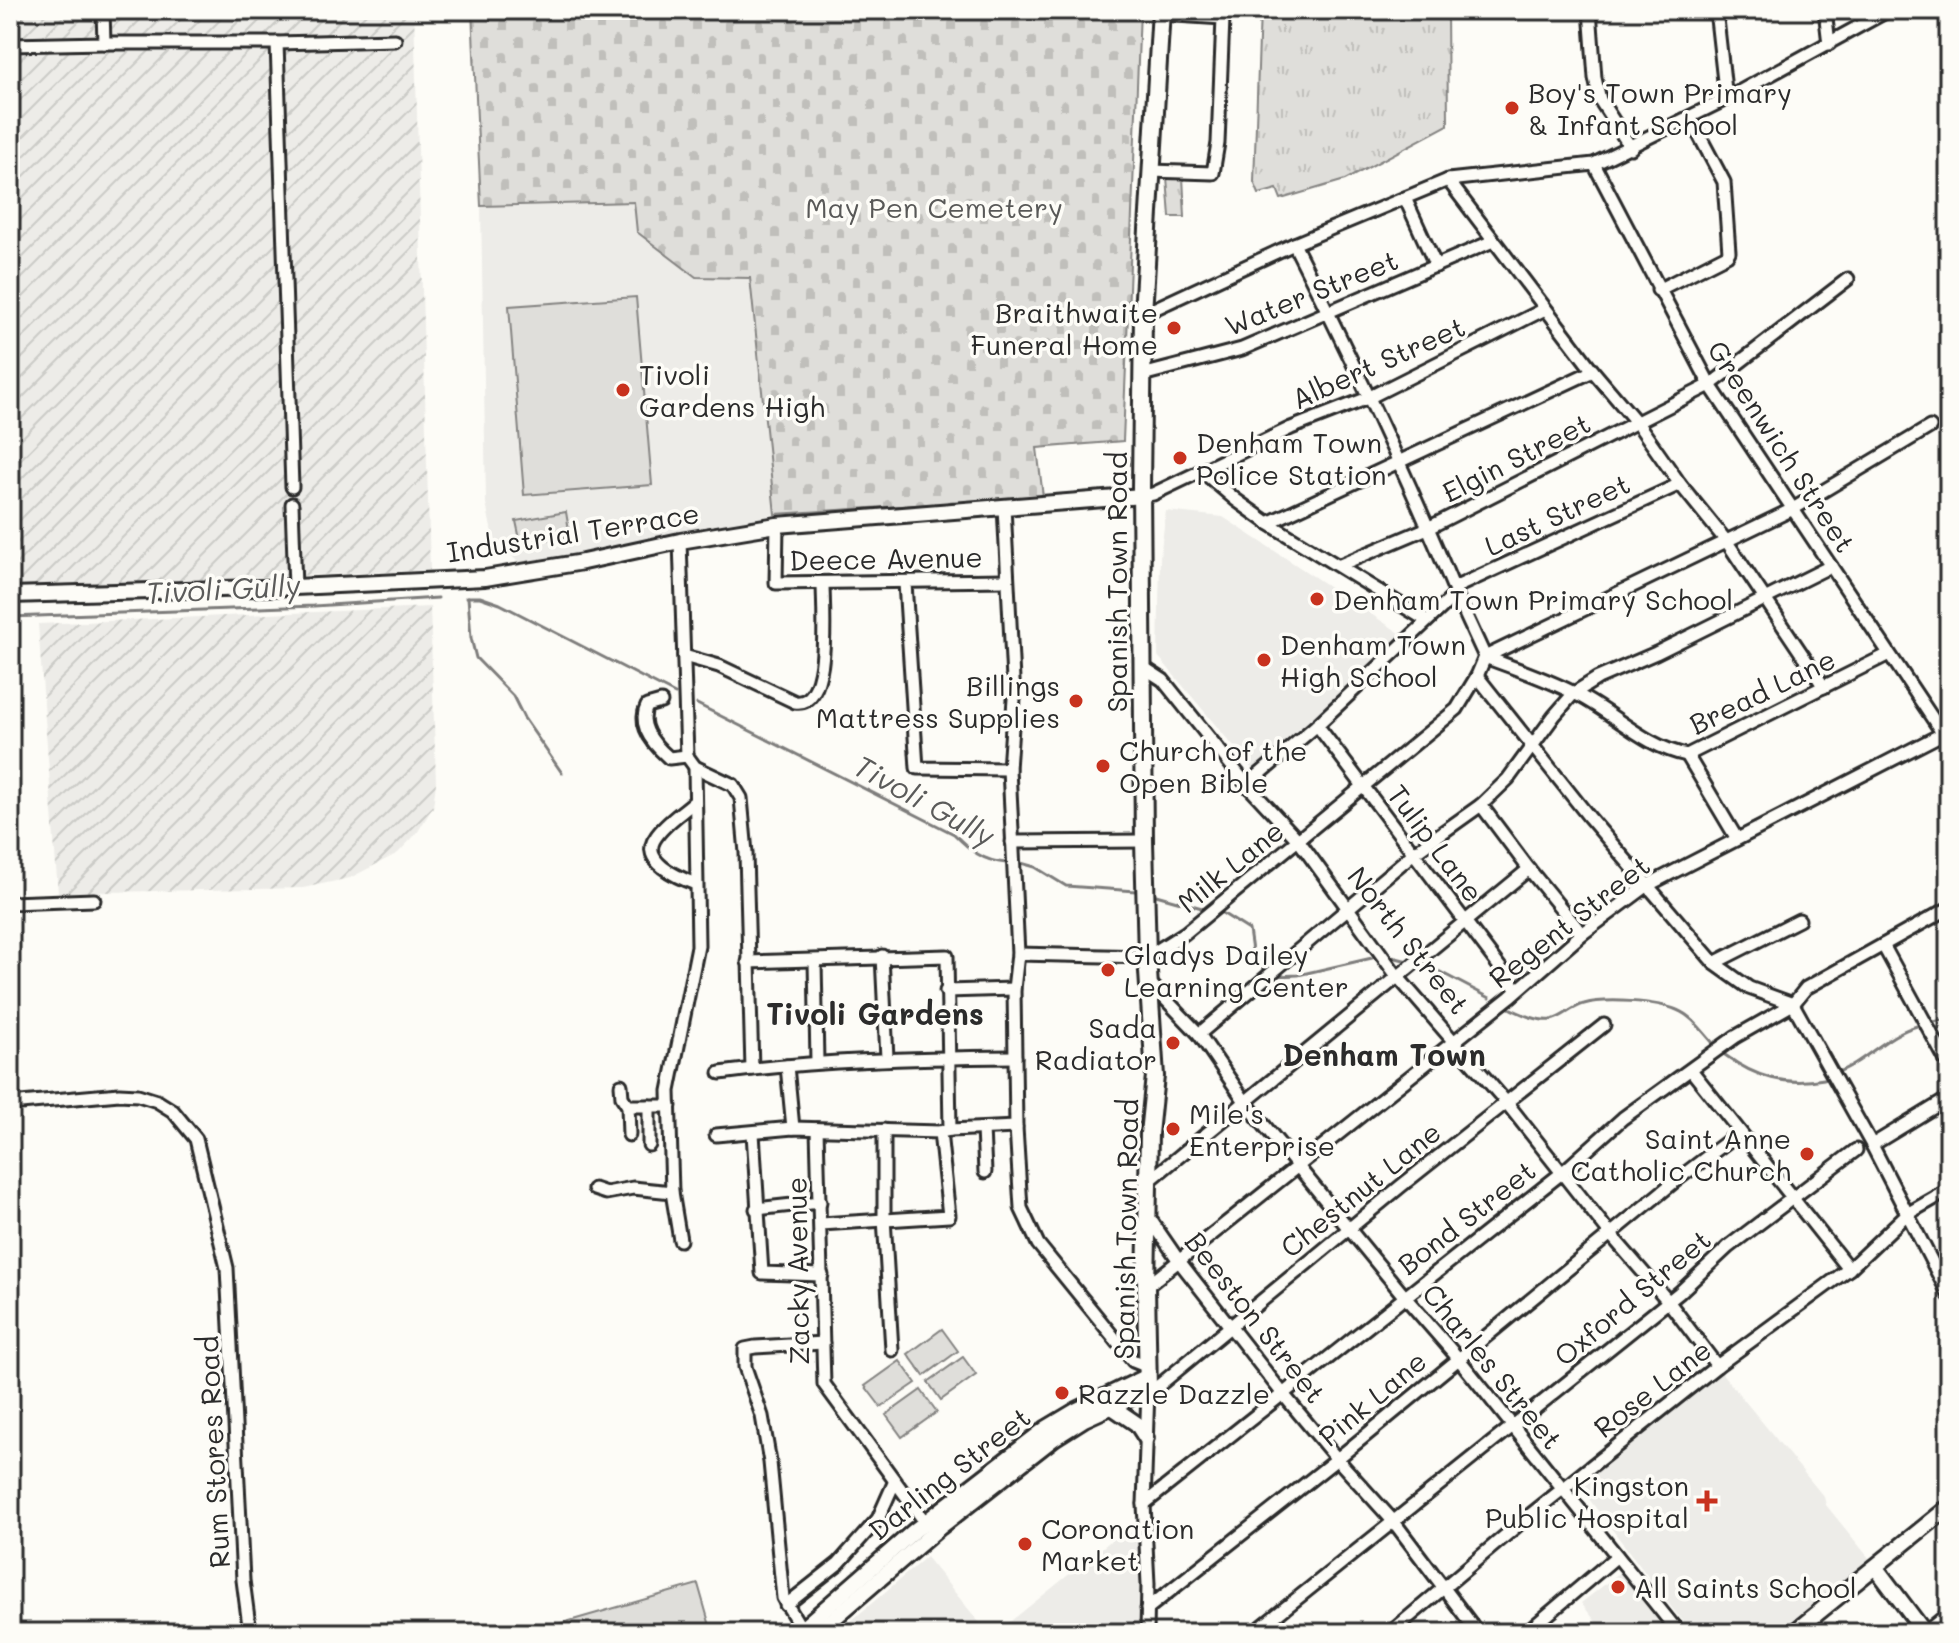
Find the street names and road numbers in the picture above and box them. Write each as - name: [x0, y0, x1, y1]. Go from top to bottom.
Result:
- street label: Water Street: [1219, 241, 1403, 343]
- street label: Albert Street: [1286, 308, 1470, 416]
- street label: Greenwich Street: [1700, 333, 1864, 559]
- street label: Elgin Street: [1436, 404, 1596, 510]
- street label: Spanish Town Road: [1098, 451, 1134, 713]
- street label: Last Street: [1479, 465, 1635, 563]
- street label: Industrial Terrace: [444, 494, 702, 570]
- street label: Deece Avenue: [789, 538, 983, 578]
- street label: Bread Lane: [1683, 640, 1841, 742]
- street label: Tulip Lane: [1380, 777, 1492, 909]
- street label: Milk Lane: [1169, 812, 1291, 920]
- street label: Regent Street: [1481, 847, 1657, 995]
- street label: North Street: [1340, 859, 1478, 1021]
- street label: Spanish Town Road: [1105, 1098, 1145, 1360]
- street label: Chestnut Lane: [1272, 1113, 1448, 1265]
- street label: Bond Street: [1390, 1152, 1542, 1282]
- street label: Zacky Avenue: [777, 1177, 817, 1365]
- street label: Oxford Street: [1546, 1221, 1718, 1373]
- street label: Beeston Street: [1178, 1224, 1334, 1410]
- street label: Charles Street: [1415, 1276, 1571, 1456]
- street label: Rose Lane: [1586, 1331, 1718, 1445]
- street label: Rum Stores Road: [189, 1335, 237, 1569]
- street label: Pink Lane: [1311, 1342, 1433, 1454]
- street label: Darling Street: [861, 1398, 1037, 1548]

